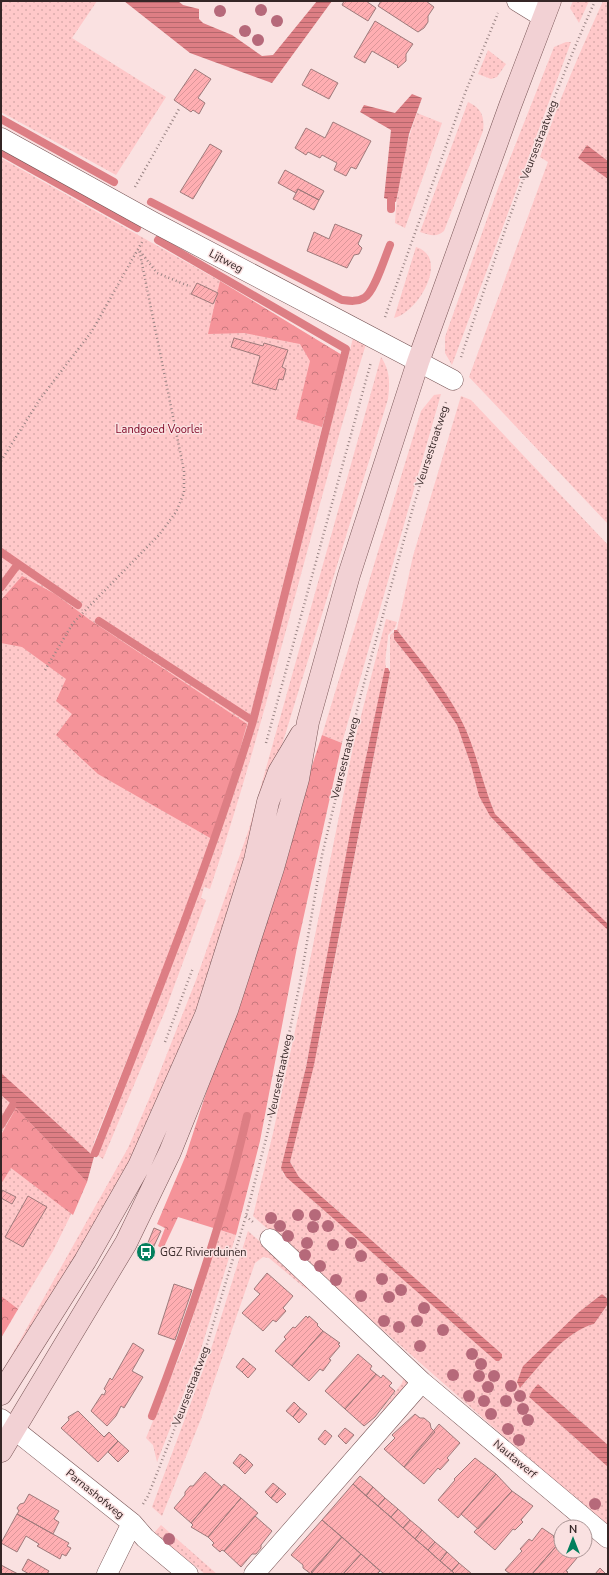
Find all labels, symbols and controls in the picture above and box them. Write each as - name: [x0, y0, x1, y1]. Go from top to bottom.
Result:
- street label: Veursestraatweg: [517, 98, 561, 183]
- street label: Lijtweg: [206, 246, 246, 276]
- street label: Veursestraatweg: [412, 404, 452, 489]
- park label: Landgoed Voorlei: [116, 422, 202, 437]
- street label: Veursestraatweg: [327, 715, 362, 802]
- street label: Veursestraatweg: [264, 1032, 296, 1119]
- bus stop icon: GGZ Rivierduinen: [135, 1241, 157, 1263]
- place label: GGZ Rivierduinen: [160, 1245, 247, 1260]
- street label: Veursestraatweg: [169, 1344, 213, 1429]
- street label: Nautawerf: [490, 1436, 540, 1482]
- street label: Parnashofweg: [63, 1466, 127, 1522]
- north arrow: [553, 1519, 593, 1559]
- text: N: [569, 1522, 577, 1537]

